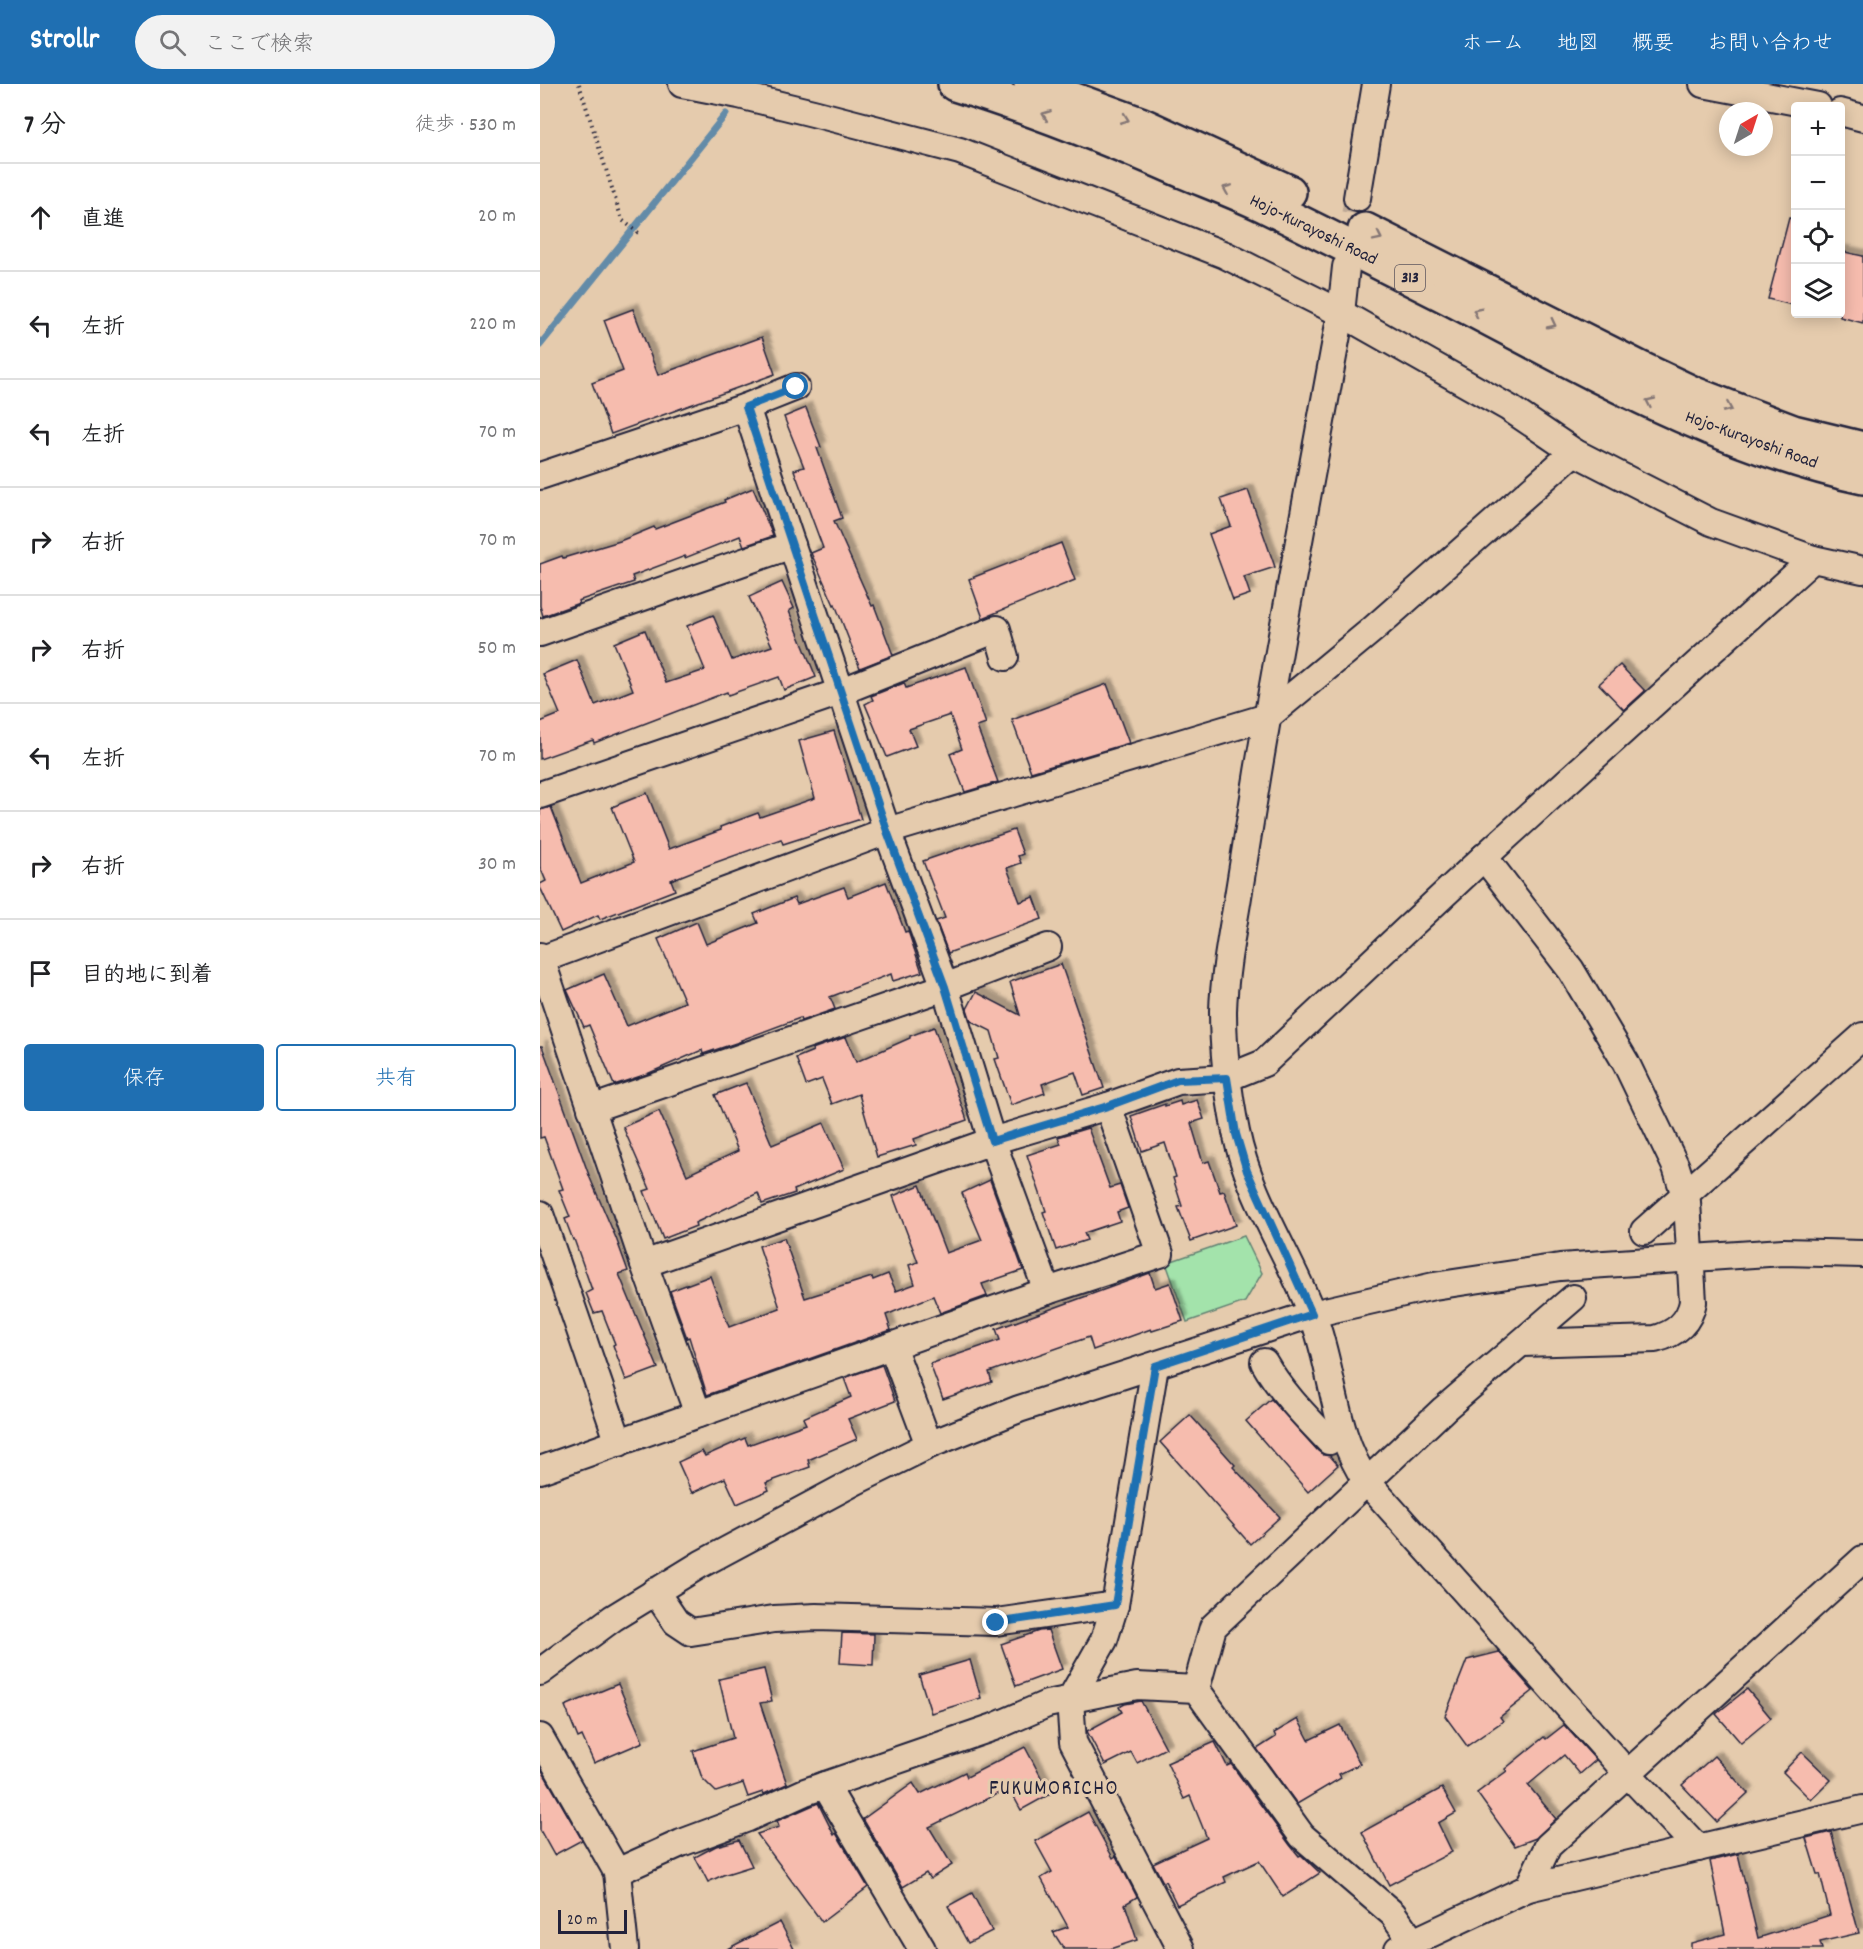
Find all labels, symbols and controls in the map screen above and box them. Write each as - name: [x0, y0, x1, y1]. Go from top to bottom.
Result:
- search box: [135, 15, 555, 69]
- text: Strollr: [30, 22, 99, 62]
- icon: search: [156, 26, 189, 59]
- text: ここで検索: [204, 30, 314, 61]
- text: ホーム: [1462, 30, 1524, 60]
- text: 地図: [1557, 30, 1599, 60]
- text: 概要: [1632, 30, 1674, 60]
- text: お問い合わせ: [1707, 30, 1833, 60]
- north arrow: [1719, 102, 1773, 156]
- map controls: [1791, 102, 1845, 318]
- button: +: [1791, 102, 1845, 156]
- text: 7 分: [24, 108, 66, 145]
- one-way arrow: [1041, 110, 1052, 123]
- text: 徒歩 · 530 m: [415, 112, 516, 140]
- one-way arrow: [1119, 112, 1130, 124]
- button: −: [1791, 156, 1845, 210]
- one-way arrow: [1222, 184, 1233, 196]
- street label: Hojo-Kurayoshi Road: [1245, 189, 1381, 273]
- icon: ahead: [24, 201, 57, 234]
- text: 20 m: [478, 203, 516, 231]
- text: 直進: [81, 205, 125, 236]
- button: locate: [1791, 210, 1845, 264]
- one-way arrow: [1372, 229, 1383, 241]
- button: layers: [1791, 264, 1845, 318]
- road number: 313: [1395, 265, 1425, 291]
- one-way arrow: [1473, 308, 1483, 319]
- icon: left: [24, 309, 57, 342]
- text: 220 m: [469, 311, 516, 339]
- text: 左折: [81, 313, 125, 344]
- one-way arrow: [1546, 317, 1557, 329]
- route start: [782, 373, 808, 399]
- one-way arrow: [1646, 397, 1657, 409]
- one-way arrow: [1722, 401, 1733, 413]
- street label: Hojo-Kurayoshi Road: [1681, 405, 1821, 477]
- icon: left: [24, 417, 57, 450]
- text: 70 m: [479, 419, 516, 447]
- text: 左折: [81, 421, 125, 452]
- icon: right: [24, 525, 57, 558]
- text: 70 m: [479, 527, 516, 555]
- text: 右折: [81, 529, 125, 560]
- icon: right: [24, 633, 57, 666]
- text: 50 m: [478, 635, 516, 663]
- text: 右折: [81, 637, 125, 668]
- icon: left: [24, 741, 57, 774]
- text: 70 m: [479, 743, 516, 771]
- text: 左折: [81, 745, 125, 776]
- icon: right: [24, 849, 57, 882]
- text: 30 m: [478, 851, 516, 879]
- text: 右折: [81, 853, 125, 884]
- icon: arrive: [24, 957, 57, 990]
- text: 目的地に到着: [81, 961, 213, 992]
- button: 保存: [24, 1044, 264, 1111]
- button: 共有: [276, 1044, 516, 1111]
- route end: [982, 1609, 1008, 1635]
- district label: FUKUMORICHO: [989, 1775, 1119, 1805]
- scale bar: [558, 1907, 627, 1934]
- text: 20 m: [567, 1909, 597, 1932]

